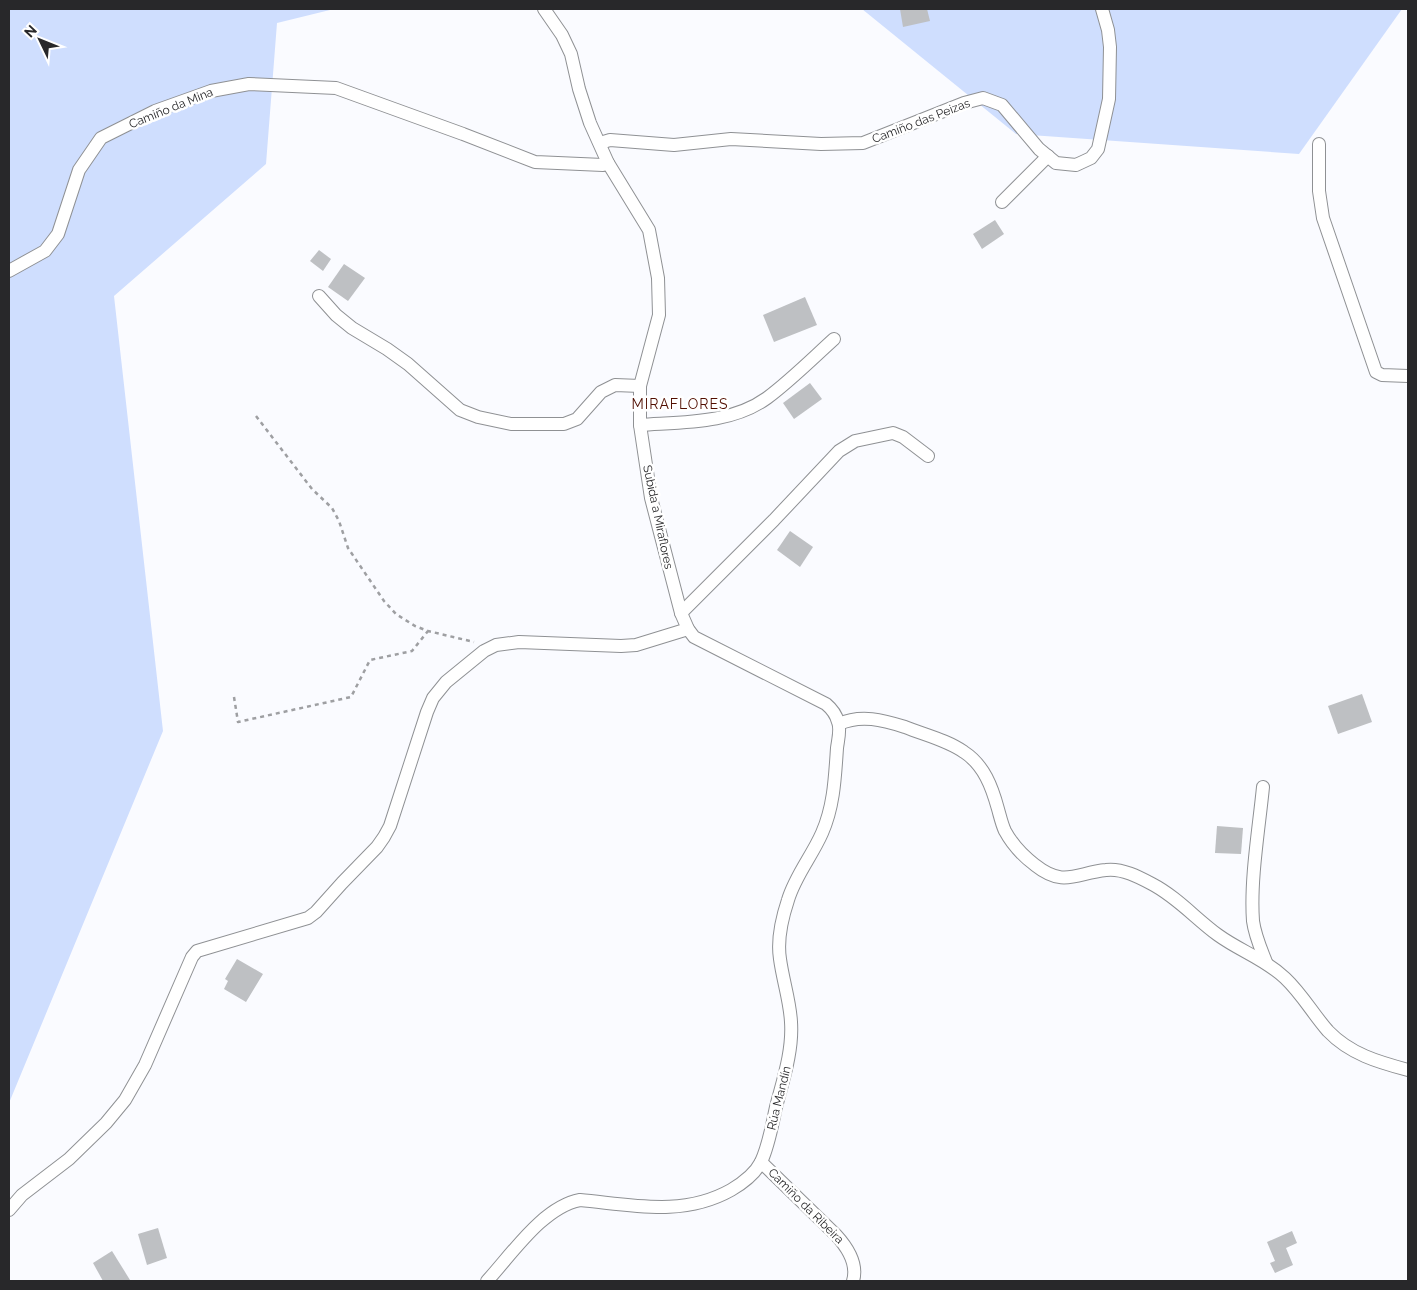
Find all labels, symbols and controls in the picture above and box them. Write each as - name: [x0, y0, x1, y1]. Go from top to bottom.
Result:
- north arrow: [15, 15, 65, 65]
- text: N: [21, 22, 40, 40]
- street label: Camiño da Mina: [127, 85, 215, 131]
- street label: Camiño das Peizas: [870, 96, 972, 146]
- district label: MIRAFLORES: [632, 396, 728, 412]
- street label: Subida a Miraflores: [640, 464, 676, 570]
- street label: Rúa Mandín: [764, 1064, 794, 1132]
- street label: Camiño da Ribeira: [765, 1165, 847, 1247]

